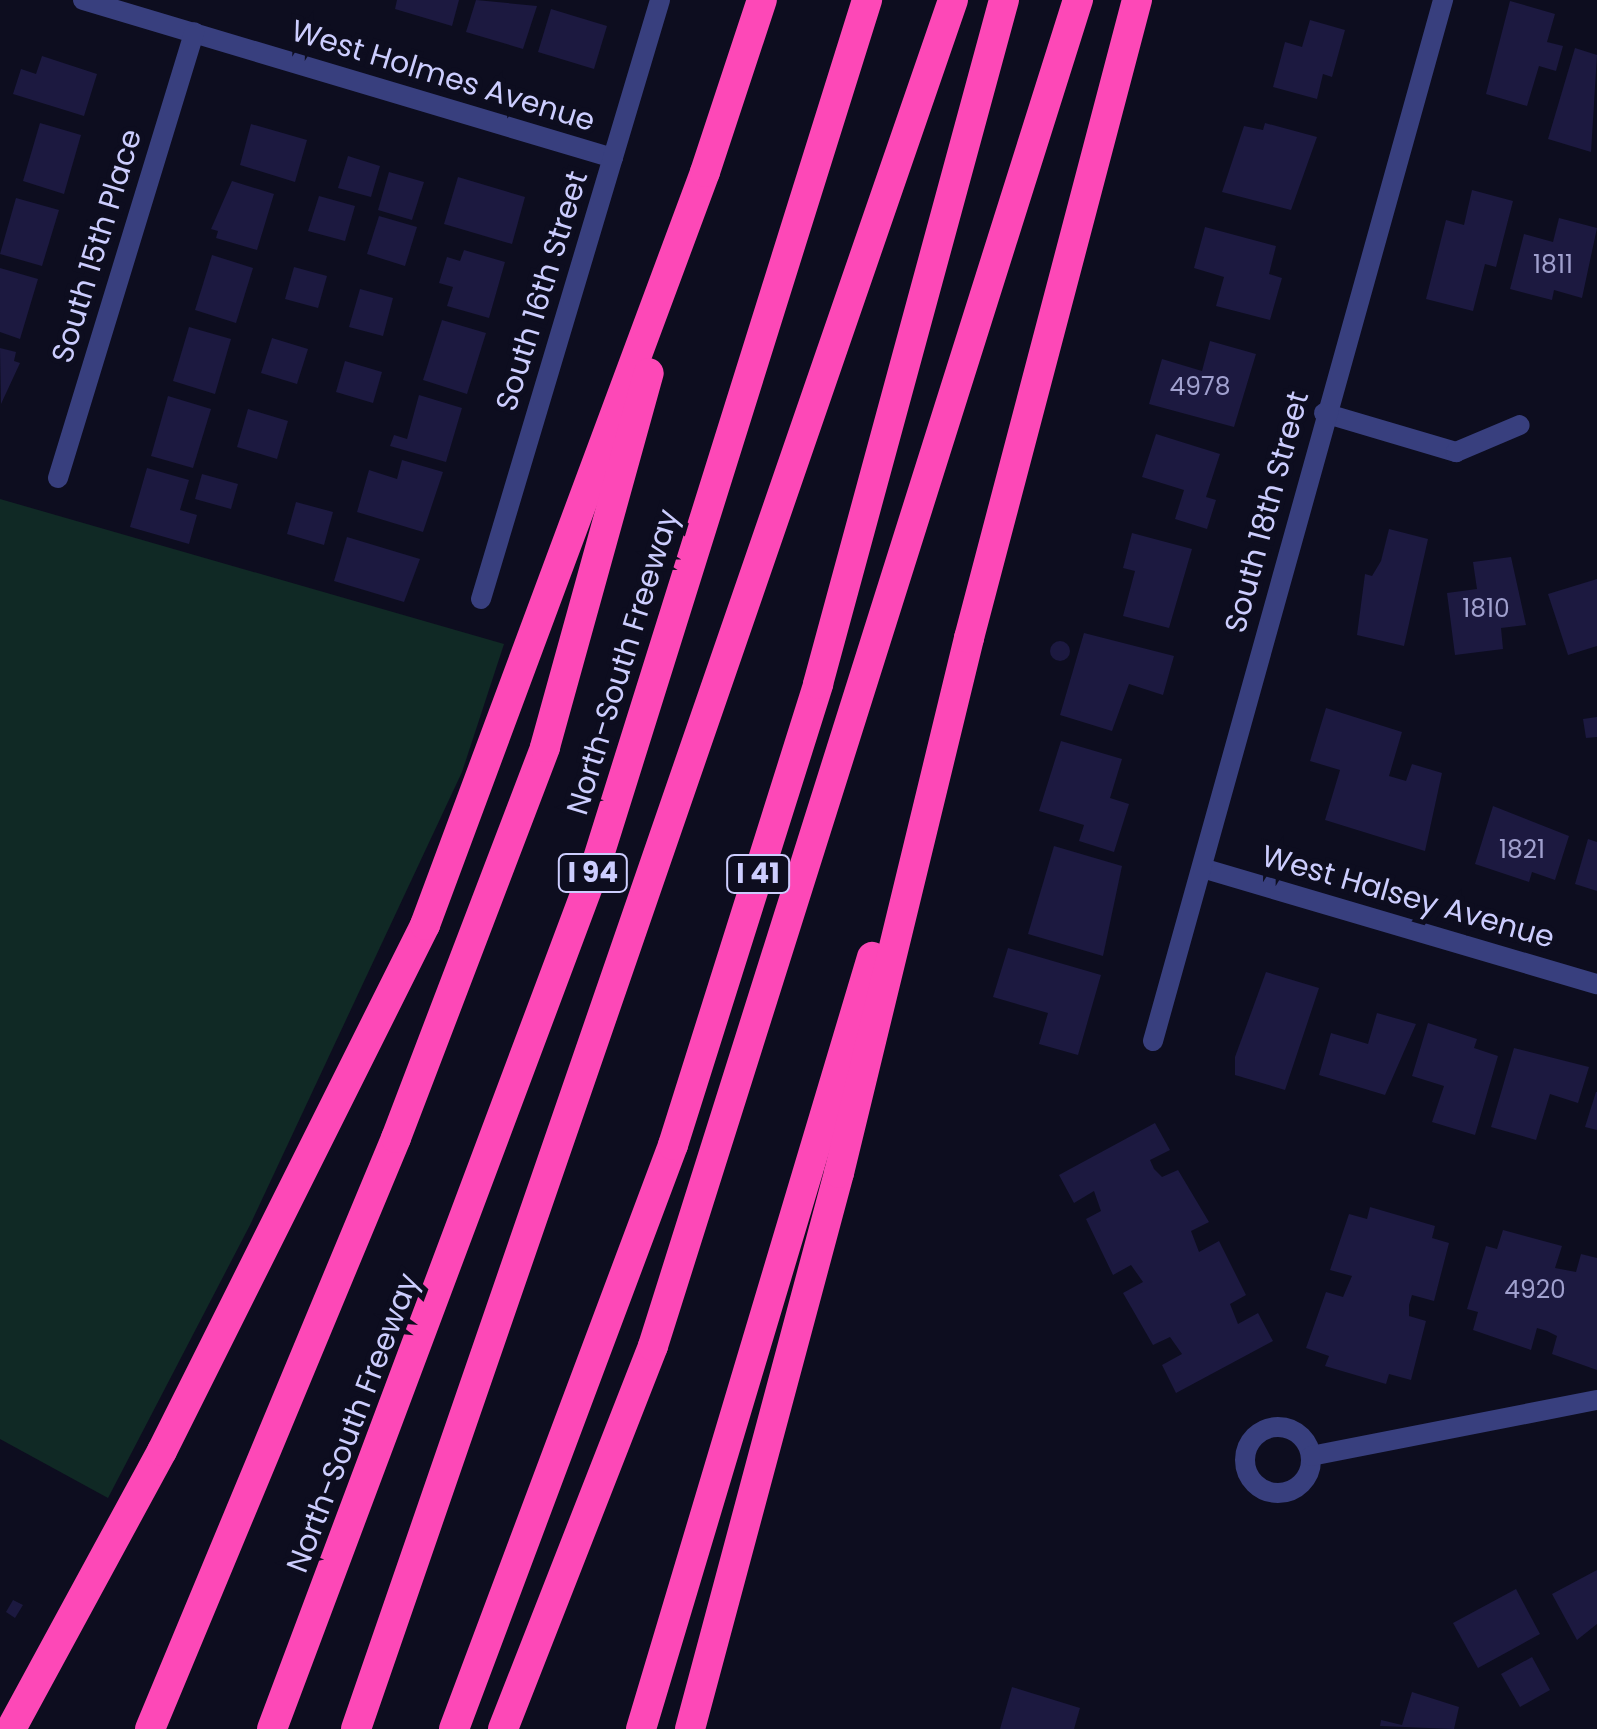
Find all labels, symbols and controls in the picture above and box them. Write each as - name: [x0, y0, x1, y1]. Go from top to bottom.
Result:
- street label: West Holmes Avenue: [287, 13, 599, 139]
- street label: South 15th Place: [44, 125, 150, 367]
- street label: South 16th Street: [488, 167, 596, 415]
- house number: 1811: [1533, 250, 1573, 280]
- house number: 4978: [1170, 372, 1230, 402]
- street label: South 18th Street: [1217, 387, 1317, 637]
- street label: North-South Freeway: [559, 505, 687, 819]
- house number: 1810: [1462, 594, 1510, 624]
- house number: 1821: [1499, 835, 1545, 865]
- street label: West Halsey Avenue: [1258, 838, 1558, 956]
- road number: I 94: [556, 850, 630, 896]
- road number: I 41: [726, 851, 790, 897]
- street label: North-South Freeway: [279, 1268, 427, 1578]
- house number: 4920: [1504, 1275, 1566, 1305]

